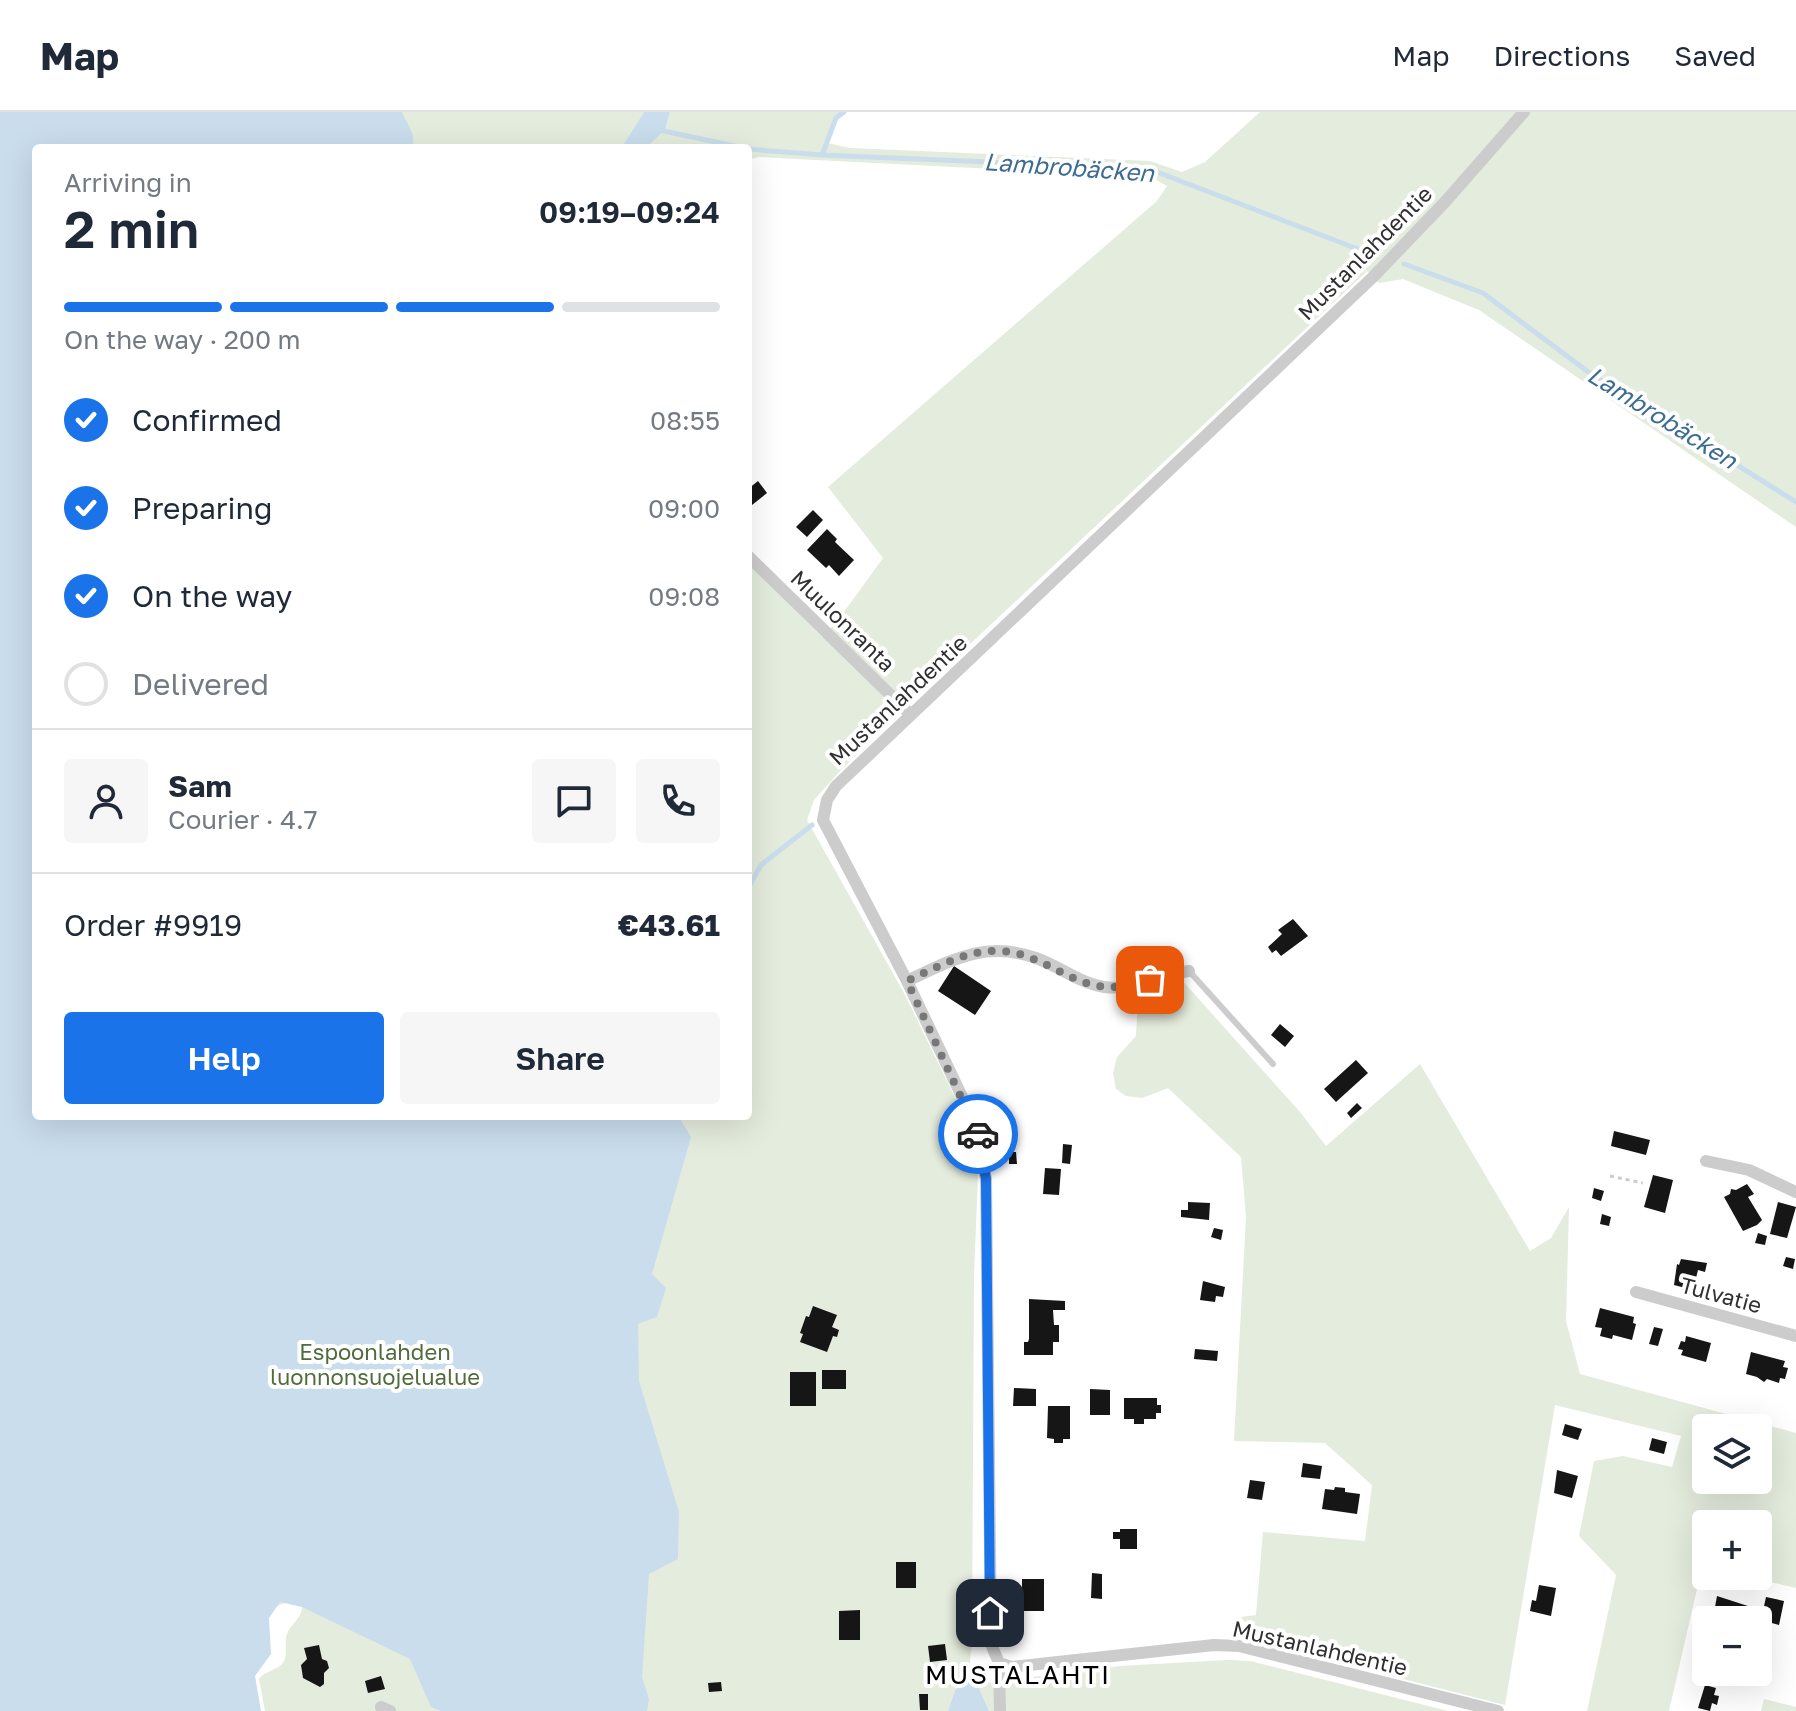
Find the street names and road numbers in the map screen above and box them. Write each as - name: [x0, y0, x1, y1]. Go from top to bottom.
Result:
- street label: Mustanlahdentie: [1292, 180, 1437, 325]
- street label: Muulonranta: [786, 564, 901, 677]
- street label: Mustanlahdentie: [823, 629, 972, 770]
- street label: Tulvatie: [1678, 1271, 1765, 1318]
- street label: Mustanlahdentie: [1230, 1614, 1410, 1681]

